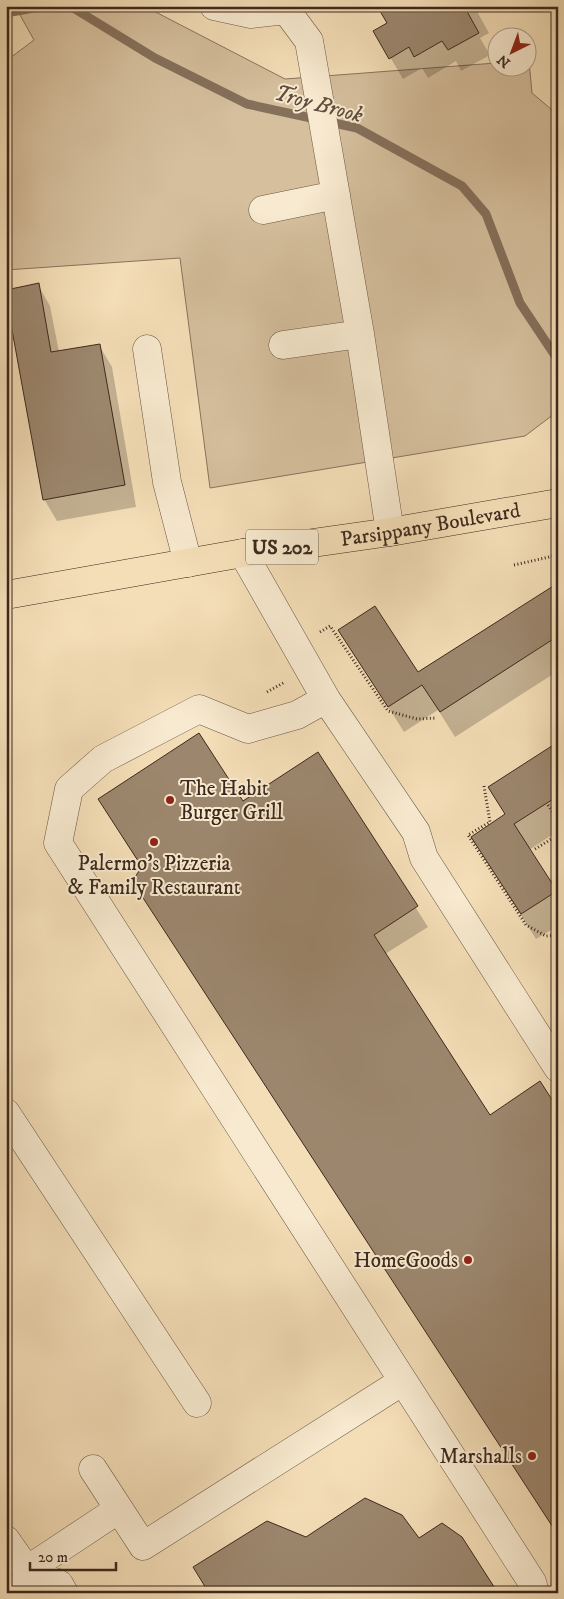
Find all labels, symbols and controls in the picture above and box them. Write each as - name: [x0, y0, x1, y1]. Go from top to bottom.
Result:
- north arrow: [486, 28, 536, 78]
- text: N: [493, 50, 514, 71]
- water label: Troy Brook: [271, 80, 367, 129]
- street label: Parsippany Boulevard: [339, 498, 523, 553]
- road number: US 202: [246, 530, 318, 564]
- place label: The Habit Burger Grill: [180, 776, 284, 826]
- marker: The Habit Burger Grill: [164, 794, 176, 806]
- marker: Palermo's Pizzeria & Family Restaurant: [148, 836, 160, 848]
- place label: Palermo's Pizzeria & Family Restaurant: [67, 851, 241, 901]
- place label: HomeGoods: [353, 1248, 458, 1274]
- marker: HomeGoods: [462, 1254, 474, 1266]
- place label: Marshalls: [439, 1444, 522, 1470]
- marker: Marshalls: [526, 1450, 538, 1462]
- scale bar: [30, 1539, 116, 1571]
- text: 20 m: [38, 1548, 68, 1567]

